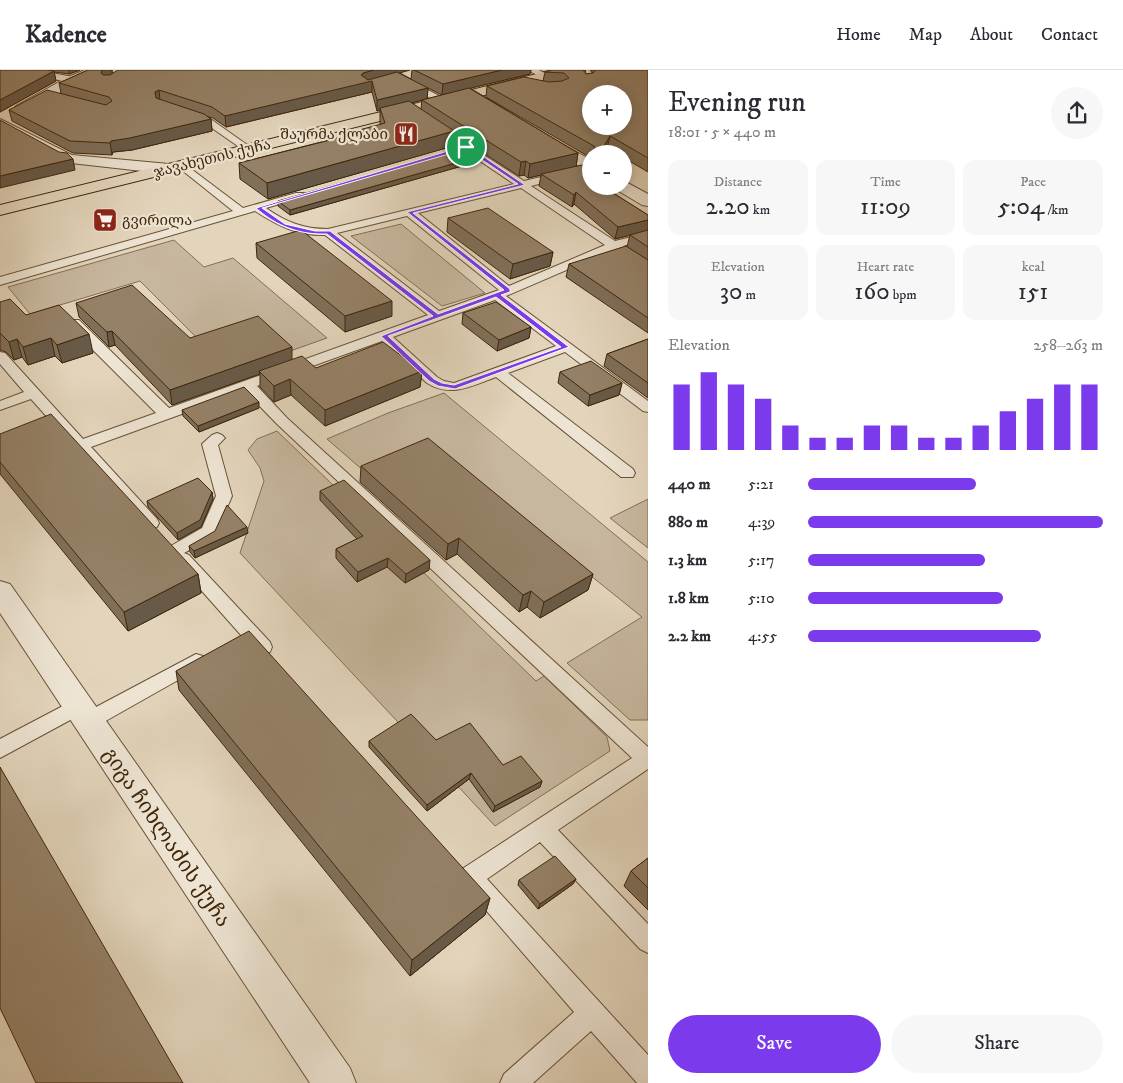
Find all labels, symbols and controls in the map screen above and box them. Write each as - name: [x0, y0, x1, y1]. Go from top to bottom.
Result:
- text: Kadence: [25, 20, 107, 50]
- text: Home: [836, 24, 881, 46]
- text: Map: [909, 24, 942, 46]
- text: About: [970, 24, 1013, 46]
- text: Contact: [1041, 24, 1098, 46]
- map controls: [582, 85, 632, 195]
- button: +: [582, 85, 632, 135]
- text: Evening run: [668, 85, 806, 120]
- button: share: [1051, 87, 1103, 139]
- restaurant icon: შაურმა ქლაბი: [393, 121, 419, 147]
- text: 18:01 · 5 × 440 m: [668, 122, 776, 142]
- place label: შაურმა ქლაბი: [280, 125, 388, 144]
- pin: [445, 126, 487, 168]
- icon: arrive: [452, 133, 480, 161]
- street label: ჯავახეთის ქუჩა: [151, 135, 273, 182]
- button: −: [582, 145, 632, 195]
- text: Distance: [714, 173, 762, 191]
- text: Time: [870, 173, 901, 191]
- text: Pace: [1020, 173, 1046, 191]
- text: 2.20: [705, 191, 750, 222]
- text: 11:09: [860, 191, 911, 222]
- text: 5:04: [998, 191, 1044, 222]
- text: km: [750, 201, 770, 219]
- text: /km: [1044, 201, 1069, 219]
- supermarket icon: გვირილა: [92, 207, 118, 233]
- place label: გვირილა: [122, 211, 192, 230]
- text: Elevation: [711, 258, 765, 276]
- text: Heart rate: [857, 258, 914, 276]
- text: kcal: [1022, 258, 1045, 276]
- text: 30: [720, 276, 742, 307]
- text: 160: [854, 276, 890, 307]
- text: 151: [1018, 276, 1048, 307]
- text: m: [742, 286, 756, 304]
- text: bpm: [890, 286, 917, 304]
- text: Elevation: [668, 335, 730, 355]
- text: 258–263 m: [1033, 335, 1103, 355]
- text: 440 m: [668, 474, 710, 494]
- text: 5:21: [748, 474, 774, 494]
- text: 880 m: [668, 512, 708, 532]
- text: 4:39: [748, 512, 775, 532]
- text: 1.3 km: [668, 550, 707, 570]
- text: 5:17: [748, 550, 774, 570]
- text: 1.8 km: [668, 588, 709, 608]
- text: 5:10: [748, 588, 775, 608]
- text: 2.2 km: [668, 626, 711, 646]
- text: 4:55: [748, 626, 777, 646]
- street label: გიგა ჩიხლაძის ქუჩა: [96, 743, 236, 932]
- button: Save: [668, 1015, 881, 1073]
- button: Share: [891, 1015, 1103, 1073]

